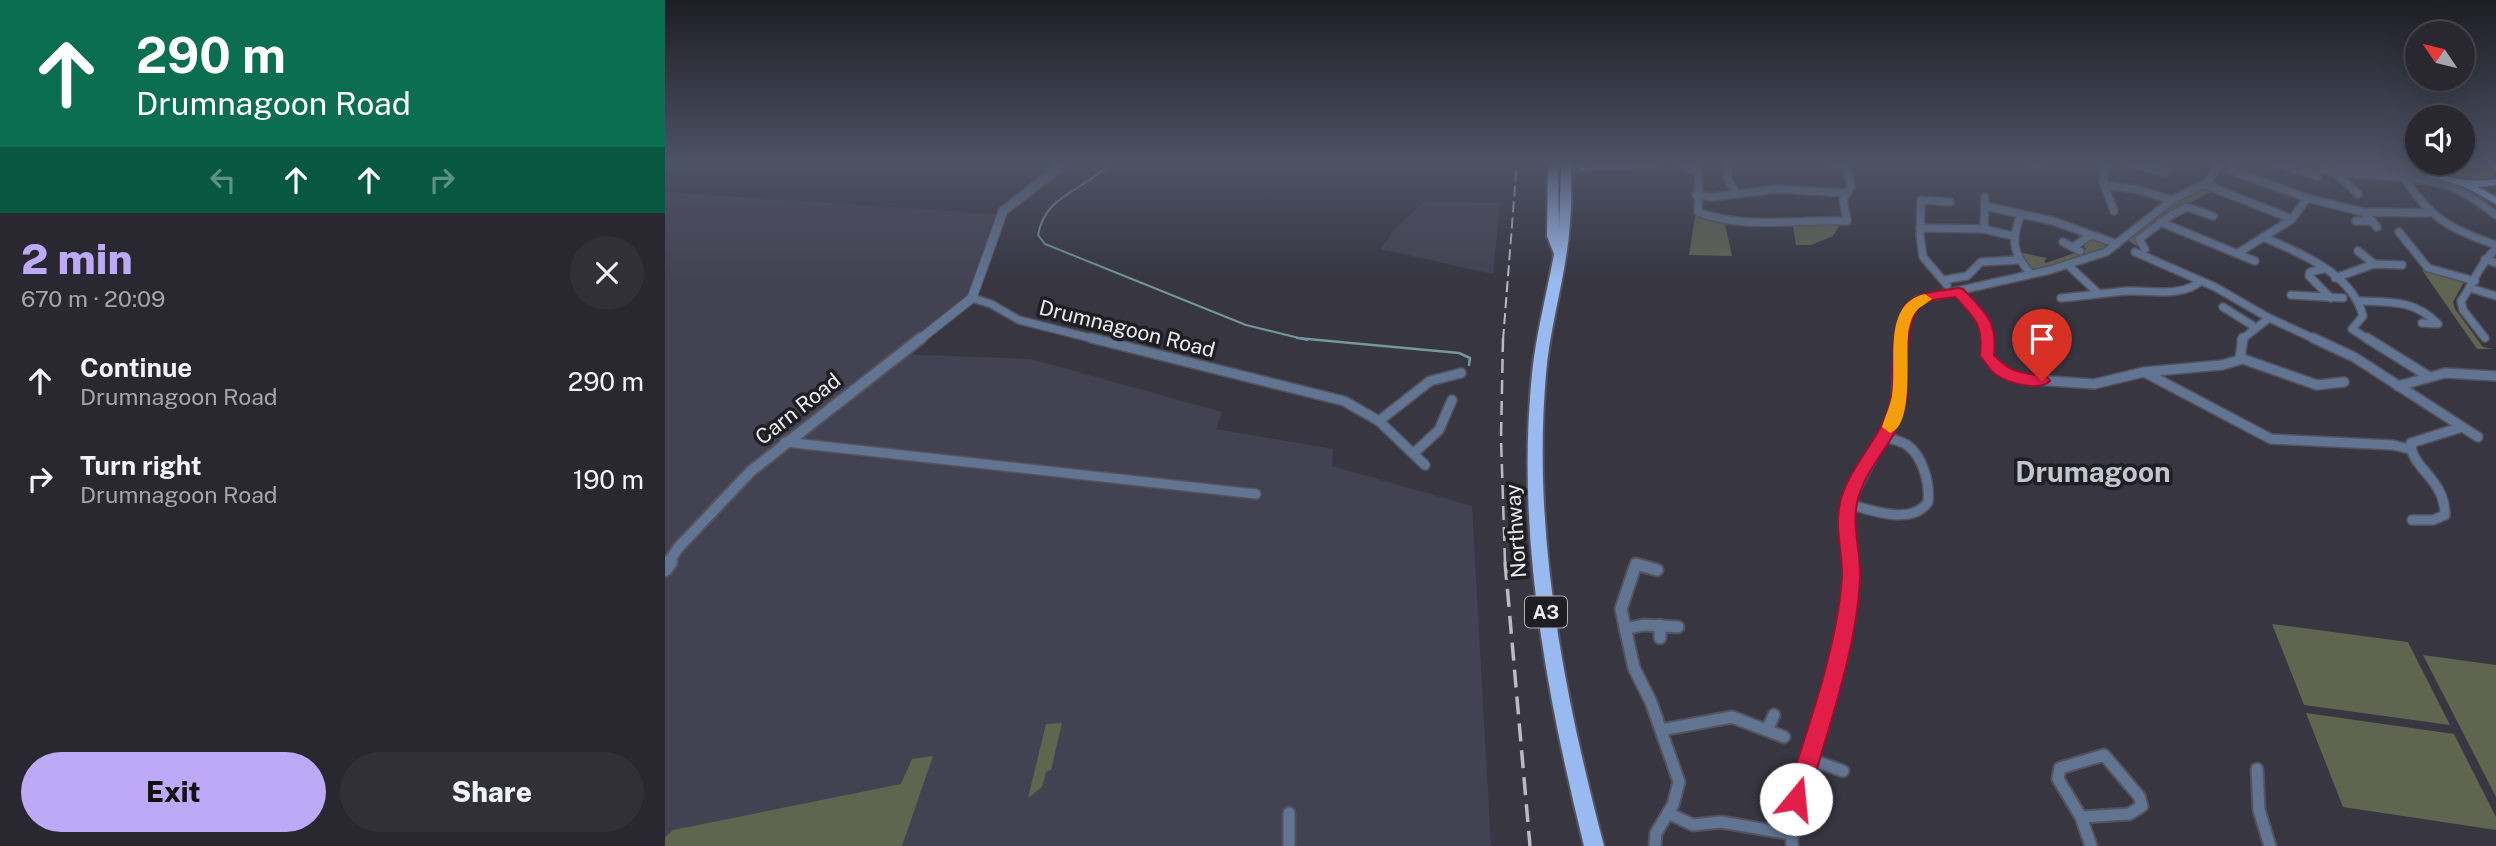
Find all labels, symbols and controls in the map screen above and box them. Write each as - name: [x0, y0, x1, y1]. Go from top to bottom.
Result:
- north arrow: [2405, 21, 2475, 91]
- map controls: [2405, 21, 2475, 175]
- text: 290 m: [136, 26, 286, 84]
- icon: ahead: [21, 28, 112, 119]
- text: Drumnagoon Road: [136, 85, 411, 122]
- button: sound: [2405, 105, 2475, 175]
- icon: left: [204, 161, 242, 199]
- icon: ahead: [277, 161, 315, 199]
- icon: ahead: [350, 161, 388, 199]
- icon: right: [423, 161, 461, 199]
- text: 2 min: [21, 234, 133, 283]
- button: close: [570, 236, 644, 310]
- text: 670 m · 20:09: [21, 285, 165, 312]
- street label: Drumnagoon Road: [1037, 295, 1218, 362]
- pin: [2012, 309, 2072, 381]
- icon: arrive: [2023, 320, 2061, 358]
- text: Continue: [80, 352, 192, 383]
- icon: ahead: [21, 362, 59, 400]
- text: 290 m: [568, 366, 644, 397]
- street label: Carn Road: [750, 368, 845, 450]
- text: Drumnagoon Road: [80, 383, 278, 410]
- text: Turn right: [80, 450, 202, 481]
- district label: Drumagoon: [2015, 455, 2171, 488]
- icon: right: [21, 460, 59, 498]
- text: 190 m: [573, 464, 644, 495]
- text: Drumnagoon Road: [80, 481, 278, 508]
- street label: Northway: [1500, 483, 1531, 579]
- road number: A3: [1525, 596, 1567, 628]
- button: Exit: [21, 752, 326, 832]
- button: Share: [340, 752, 644, 832]
- position arrow: [1759, 762, 1833, 836]

